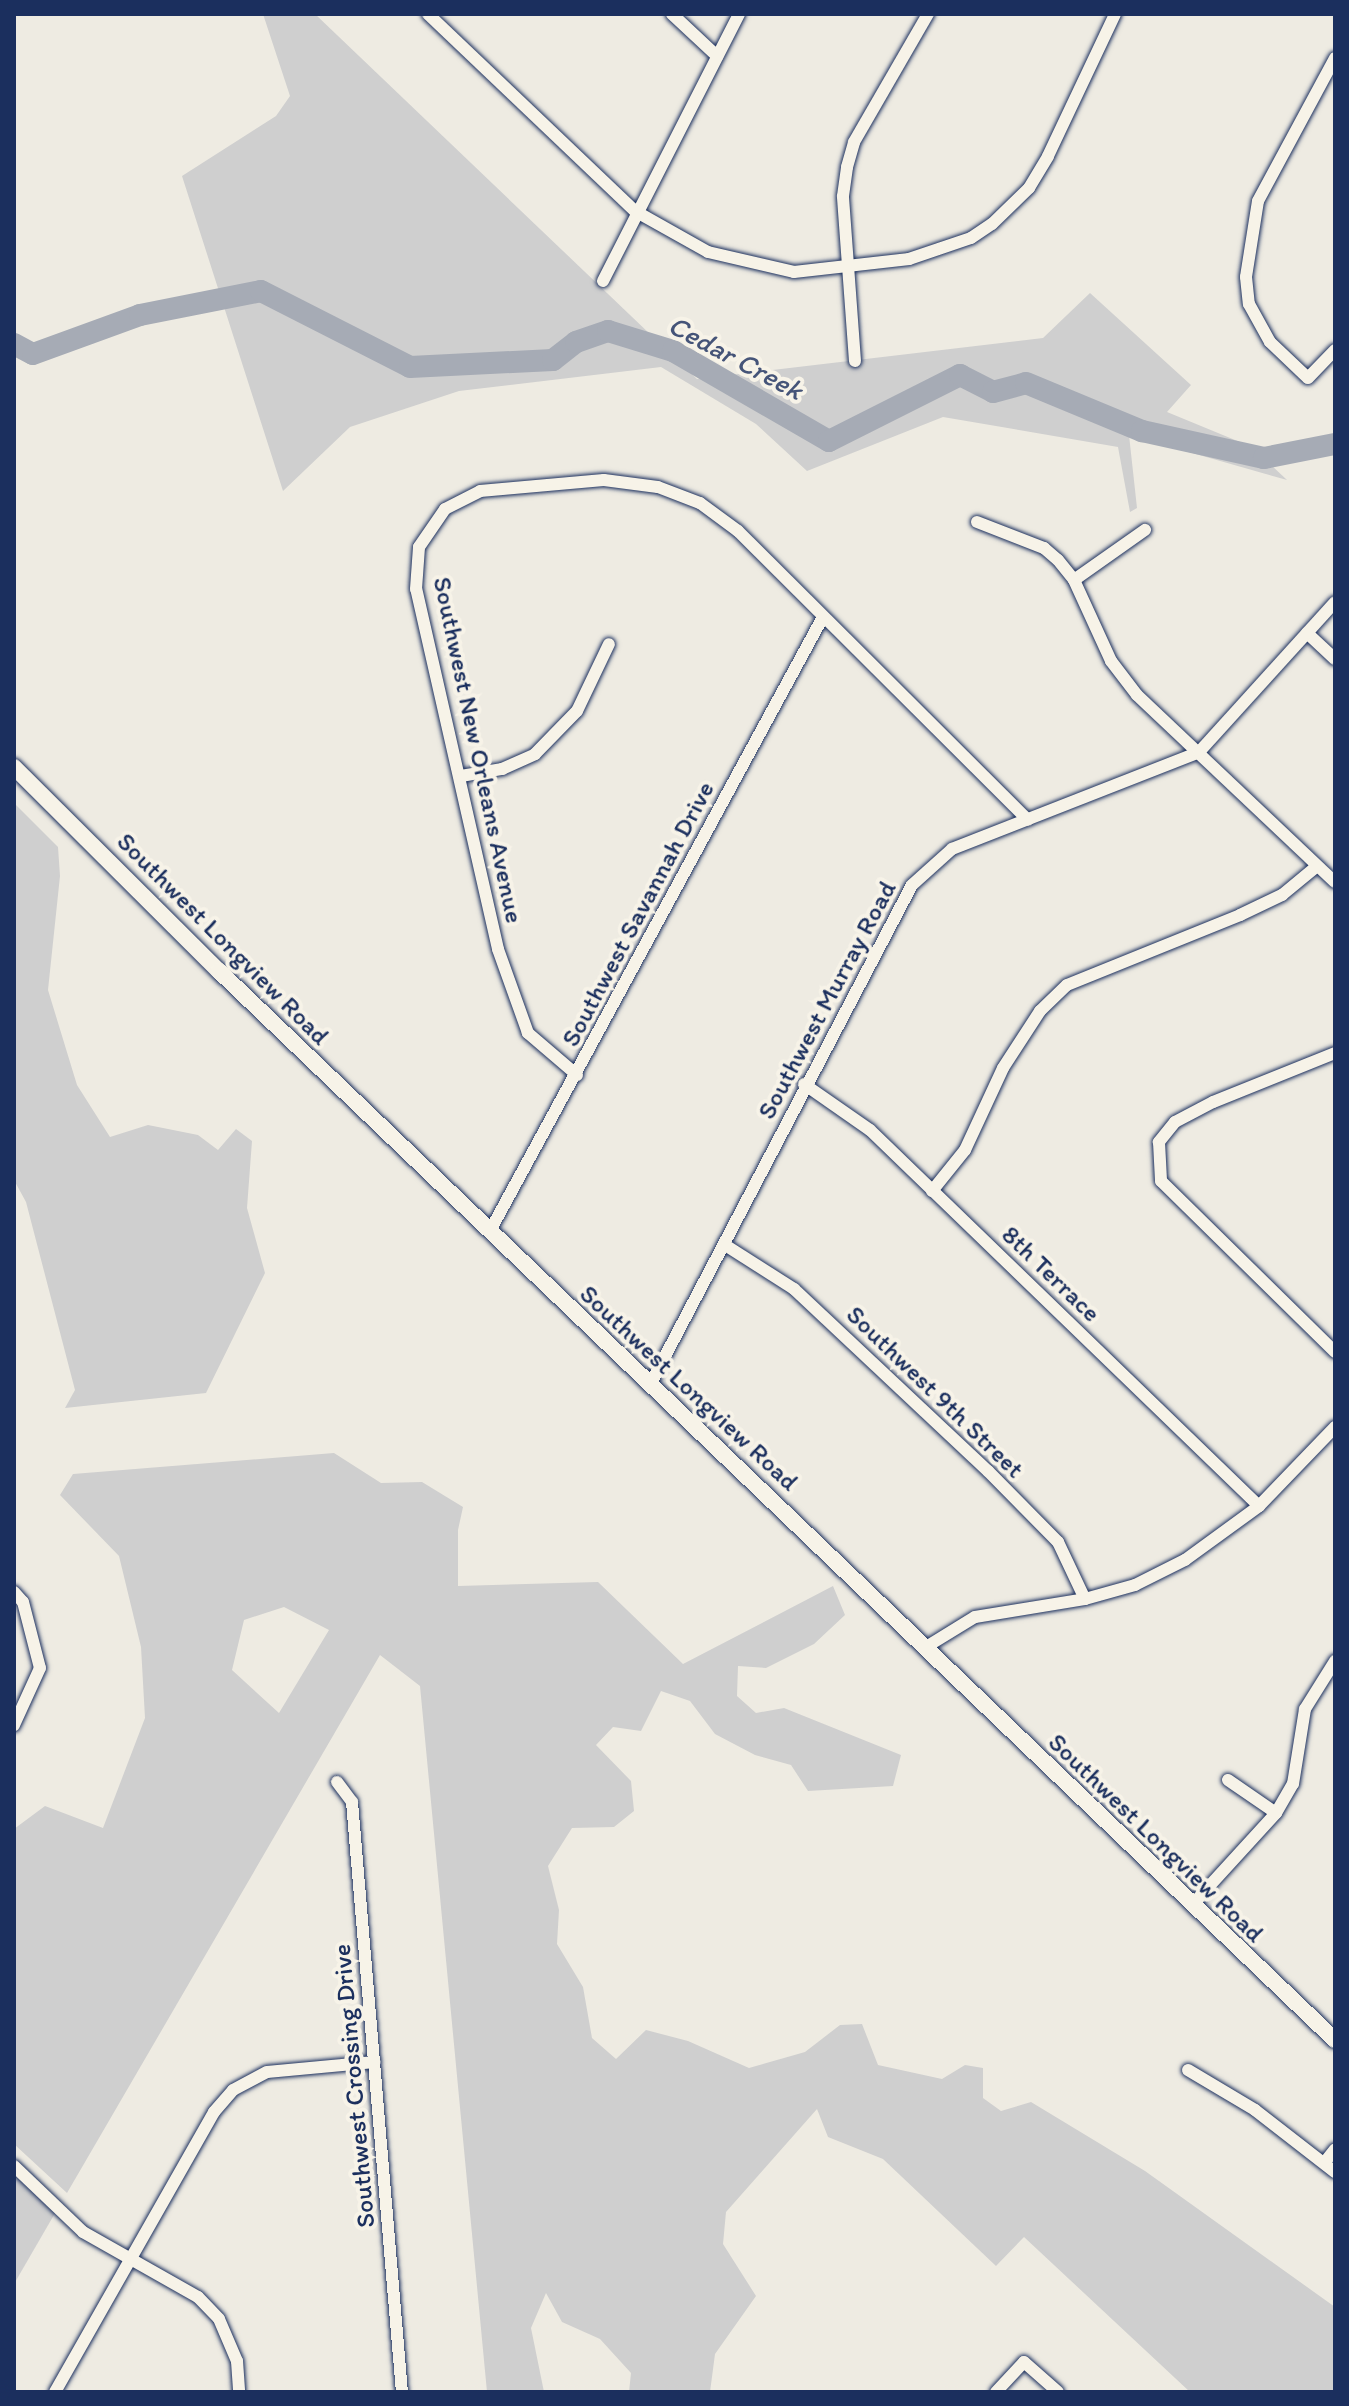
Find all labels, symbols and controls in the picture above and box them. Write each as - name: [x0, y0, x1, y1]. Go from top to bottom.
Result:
- water label: Cedar Creek: [663, 308, 809, 406]
- street label: Southwest New Orleans Avenue: [426, 575, 530, 925]
- street label: Southwest Savannah Drive: [555, 776, 721, 1052]
- street label: Southwest Longview Road: [110, 826, 336, 1052]
- street label: Southwest Murray Road: [751, 876, 903, 1124]
- street label: 8th Terrace: [995, 1219, 1107, 1329]
- street label: Southwest Longview Road: [573, 1278, 805, 1498]
- street label: Southwest 9th Street: [840, 1300, 1030, 1484]
- street label: Southwest Longview Road: [1042, 1727, 1270, 1949]
- street label: Southwest Crossing Drive: [326, 1943, 382, 2229]

